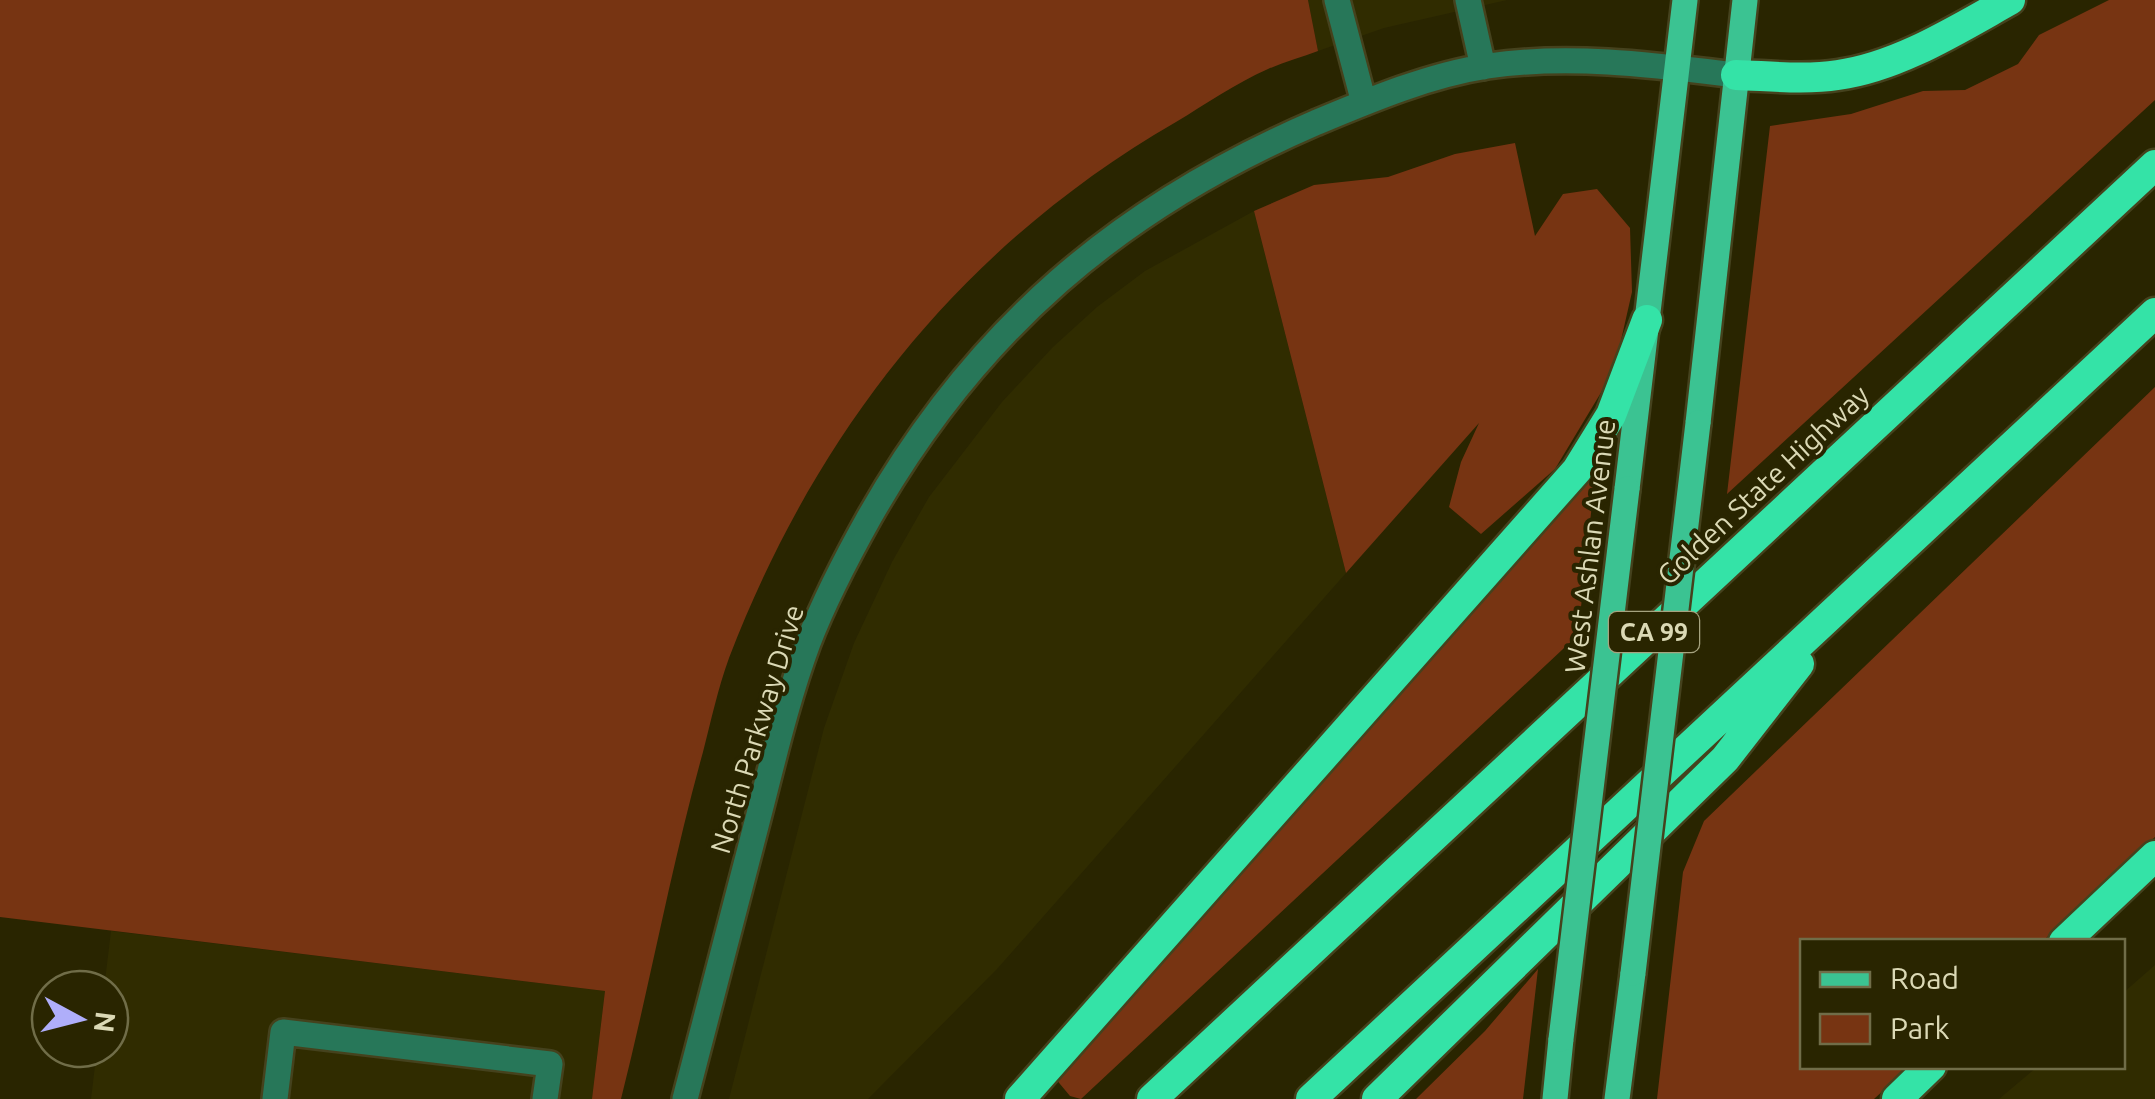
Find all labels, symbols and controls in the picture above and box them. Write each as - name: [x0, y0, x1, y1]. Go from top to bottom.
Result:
- street label: Golden State Highway: [1651, 379, 1875, 591]
- street label: West Ashlan Avenue: [1559, 417, 1620, 675]
- street label: North Parkway Drive: [704, 601, 809, 857]
- road number: CA 99: [1609, 612, 1699, 652]
- legend: [1800, 939, 2125, 1069]
- text: Road: [1890, 961, 1959, 995]
- north arrow: [30, 969, 130, 1069]
- text: N: [89, 1010, 122, 1034]
- text: Park: [1890, 1011, 1950, 1045]

